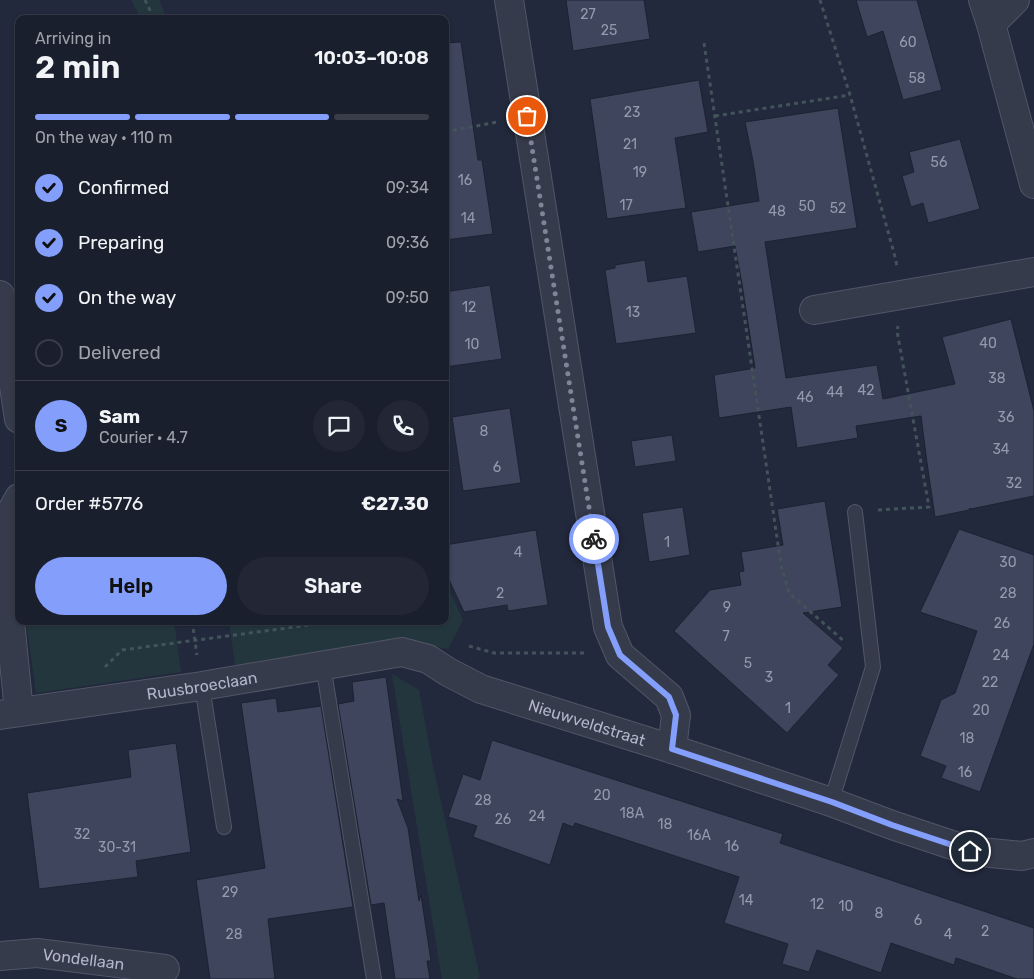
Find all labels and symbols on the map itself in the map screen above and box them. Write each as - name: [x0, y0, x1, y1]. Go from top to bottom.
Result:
- house number: 27: [580, 6, 596, 23]
- house number: 25: [601, 22, 617, 39]
- house number: 60: [899, 34, 917, 51]
- house number: 58: [908, 70, 926, 87]
- pin: [506, 95, 548, 137]
- house number: 23: [624, 104, 640, 121]
- house number: 21: [623, 136, 637, 153]
- house number: 56: [931, 154, 947, 171]
- house number: 19: [633, 164, 647, 181]
- house number: 16: [458, 172, 472, 189]
- house number: 17: [619, 197, 633, 214]
- house number: 50: [798, 198, 816, 215]
- house number: 52: [830, 200, 846, 217]
- house number: 48: [768, 203, 786, 220]
- house number: 14: [461, 210, 476, 227]
- house number: 12: [462, 299, 476, 316]
- house number: 13: [626, 304, 640, 321]
- house number: 40: [979, 335, 997, 352]
- house number: 10: [465, 336, 480, 353]
- house number: 38: [988, 370, 1006, 387]
- house number: 42: [858, 382, 874, 399]
- house number: 44: [826, 384, 844, 401]
- house number: 46: [796, 389, 814, 406]
- house number: 36: [998, 409, 1014, 426]
- house number: 8: [480, 423, 489, 440]
- house number: 34: [992, 441, 1010, 458]
- house number: 6: [493, 459, 501, 476]
- house number: 32: [1006, 475, 1022, 492]
- courier: [569, 514, 619, 564]
- house number: 1: [664, 534, 670, 551]
- house number: 4: [514, 544, 523, 561]
- house number: 30: [999, 554, 1017, 571]
- house number: 2: [496, 585, 504, 602]
- house number: 28: [999, 585, 1017, 602]
- house number: 9: [723, 599, 731, 616]
- house number: 26: [994, 615, 1010, 632]
- house number: 7: [722, 628, 730, 645]
- house number: 24: [993, 647, 1010, 664]
- house number: 5: [744, 655, 752, 672]
- street label: Ruusbroeclaan: [145, 667, 259, 703]
- house number: 3: [765, 669, 773, 686]
- house number: 22: [982, 674, 998, 691]
- street label: Nieuwveldstraat: [526, 695, 648, 750]
- house number: 1: [785, 700, 791, 717]
- house number: 20: [972, 702, 990, 719]
- house number: 18: [960, 730, 975, 747]
- house number: 16: [958, 764, 972, 781]
- house number: 20: [593, 787, 611, 804]
- house number: 28: [474, 792, 492, 809]
- house number: 18A: [620, 805, 645, 822]
- house number: 24: [529, 808, 546, 825]
- house number: 26: [495, 811, 511, 828]
- house number: 18: [658, 816, 673, 833]
- house number: 32: [74, 826, 90, 843]
- house number: 16A: [687, 827, 712, 844]
- pin: [949, 830, 991, 872]
- house number: 16: [725, 838, 739, 855]
- house number: 30-31: [98, 839, 136, 856]
- house number: 29: [222, 884, 238, 901]
- house number: 14: [739, 892, 754, 909]
- house number: 12: [810, 896, 824, 913]
- house number: 10: [839, 898, 854, 915]
- house number: 8: [875, 905, 884, 922]
- house number: 6: [914, 912, 922, 929]
- house number: 2: [981, 923, 989, 940]
- house number: 28: [225, 926, 243, 943]
- house number: 4: [944, 926, 953, 943]
- street label: Vondellaan: [42, 944, 125, 973]

